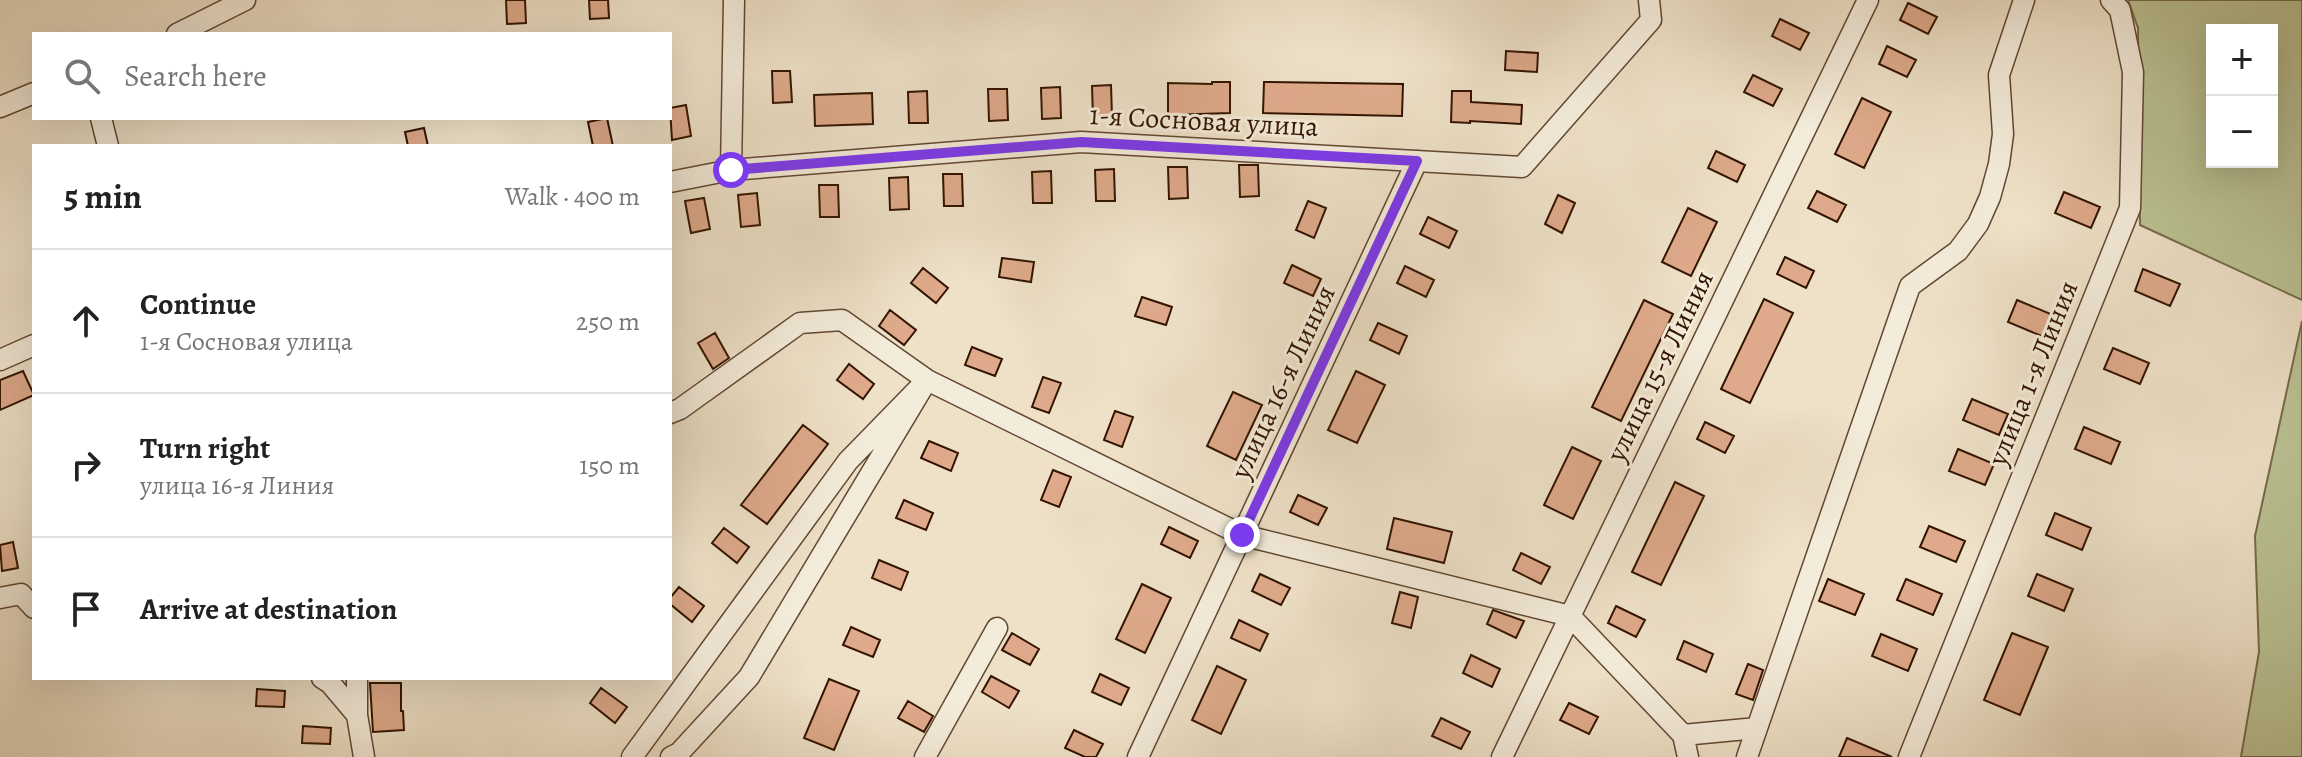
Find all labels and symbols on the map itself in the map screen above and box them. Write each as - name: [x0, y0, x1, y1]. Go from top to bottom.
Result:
- street label: 1-я Сосновая улица: [1089, 96, 1320, 146]
- route start: [713, 152, 749, 188]
- street label: улица 15-я Линия: [1597, 264, 1723, 469]
- street label: улица 1-я Линия: [1978, 275, 2087, 472]
- street label: улица 16-я Линия: [1221, 279, 1344, 486]
- route end: [1224, 517, 1260, 553]

